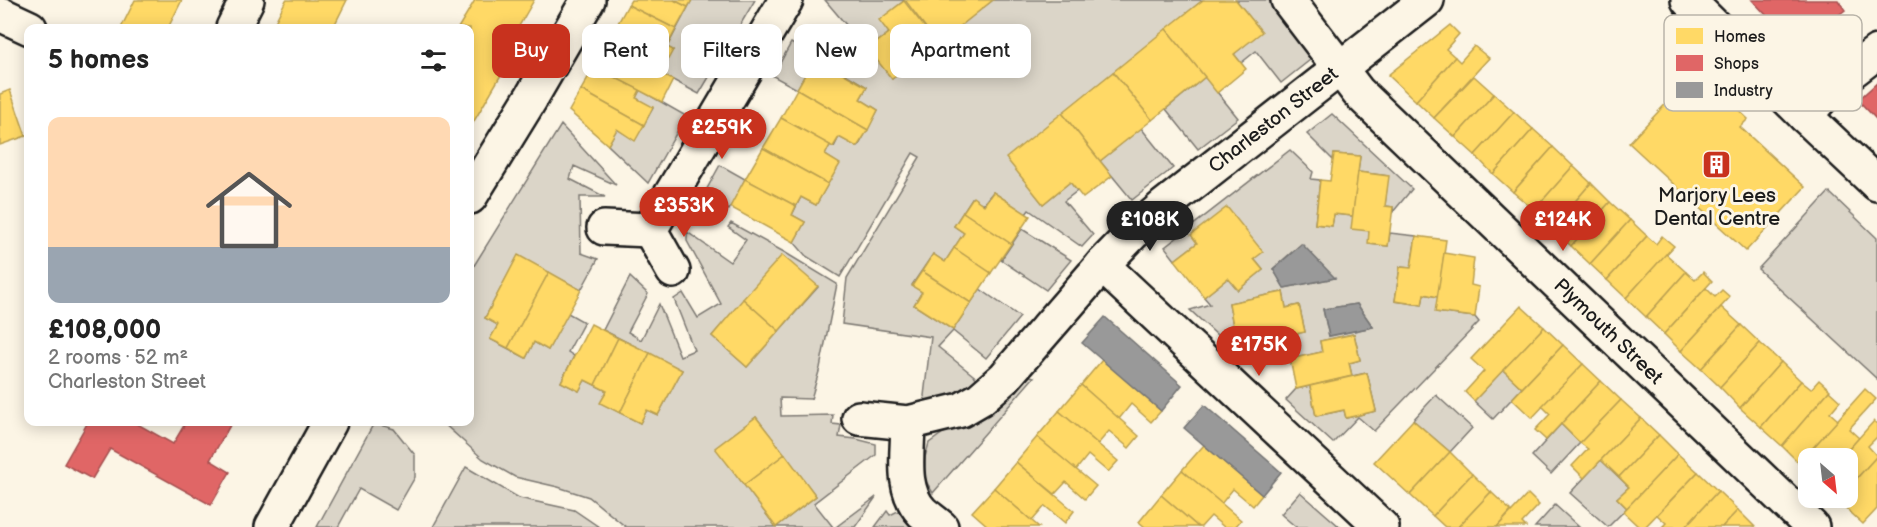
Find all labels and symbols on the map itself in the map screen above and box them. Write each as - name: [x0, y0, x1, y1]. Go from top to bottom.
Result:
- legend: [1664, 15, 1862, 111]
- text: Homes: [1714, 28, 1766, 47]
- text: Shops: [1714, 55, 1759, 74]
- street label: Charleston Street: [1204, 62, 1343, 178]
- text: Industry: [1714, 82, 1773, 101]
- pin: £259K: [680, 109, 764, 160]
- building icon: Marjory Lees Dental Centre: [1701, 149, 1733, 181]
- place label: Marjory Lees Dental Centre: [1654, 184, 1780, 231]
- pin: £353K: [642, 187, 726, 238]
- pin: £108K: [1108, 201, 1192, 252]
- pin: £124K: [1521, 201, 1605, 252]
- street label: Plymouth Street: [1548, 274, 1668, 389]
- pin: £175K: [1217, 326, 1301, 377]
- north arrow: [1798, 448, 1858, 508]

